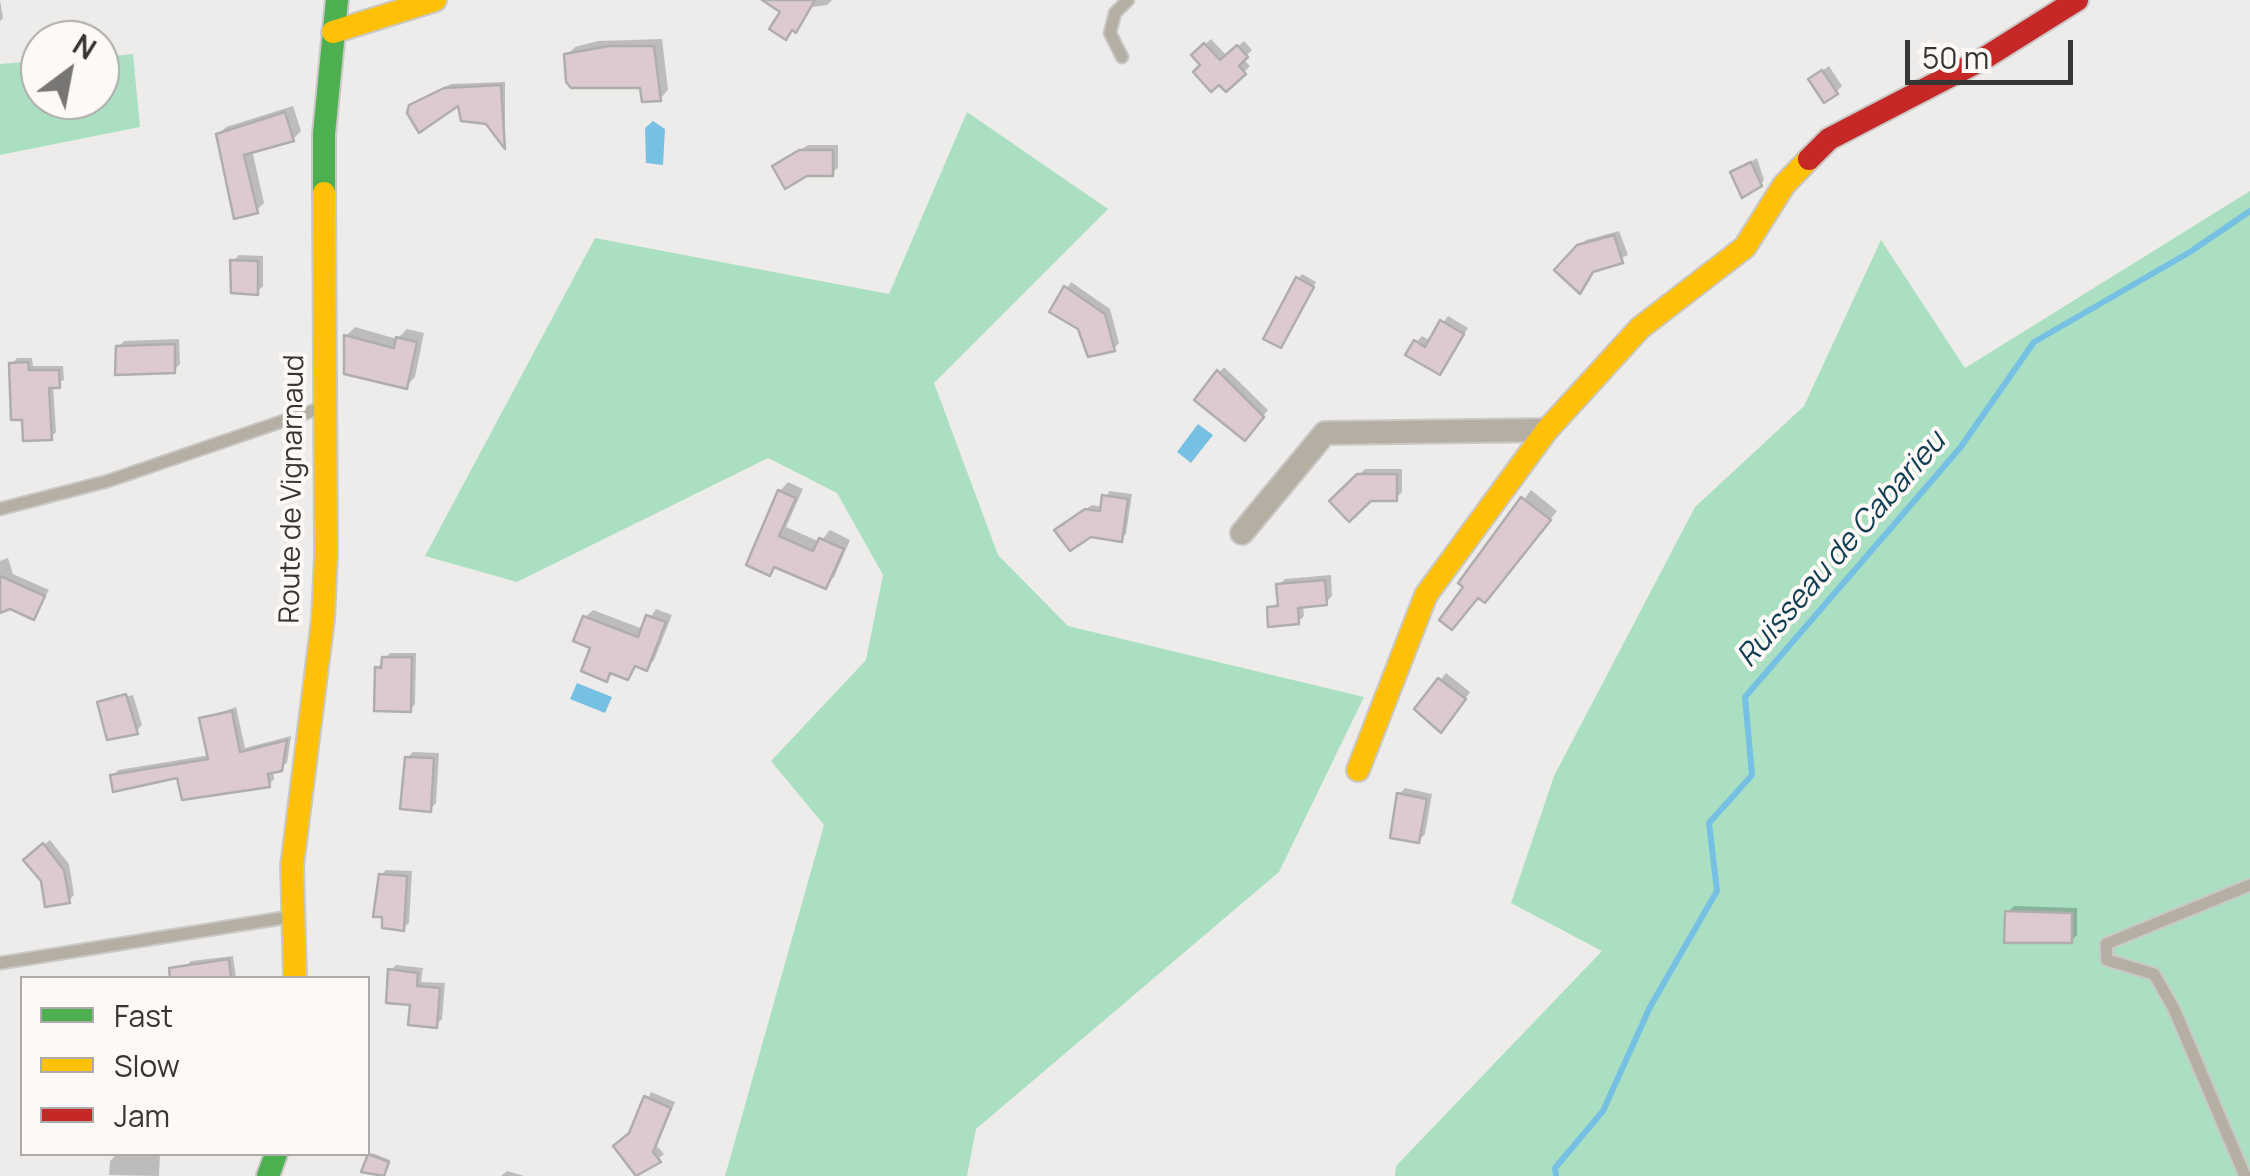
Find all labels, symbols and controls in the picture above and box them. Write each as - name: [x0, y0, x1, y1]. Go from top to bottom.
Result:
- north arrow: [20, 20, 120, 120]
- scale bar: [1910, 20, 2078, 82]
- text: N: [66, 25, 103, 68]
- text: 50 m: [1922, 37, 1989, 78]
- street label: Route de Vignarnaud: [274, 354, 312, 624]
- water label: Ruisseau de Cabarieu: [1730, 425, 1954, 675]
- legend: [20, 976, 370, 1156]
- text: Fast: [114, 995, 173, 1036]
- text: Slow: [114, 1045, 180, 1086]
- text: Jam: [114, 1095, 170, 1136]

